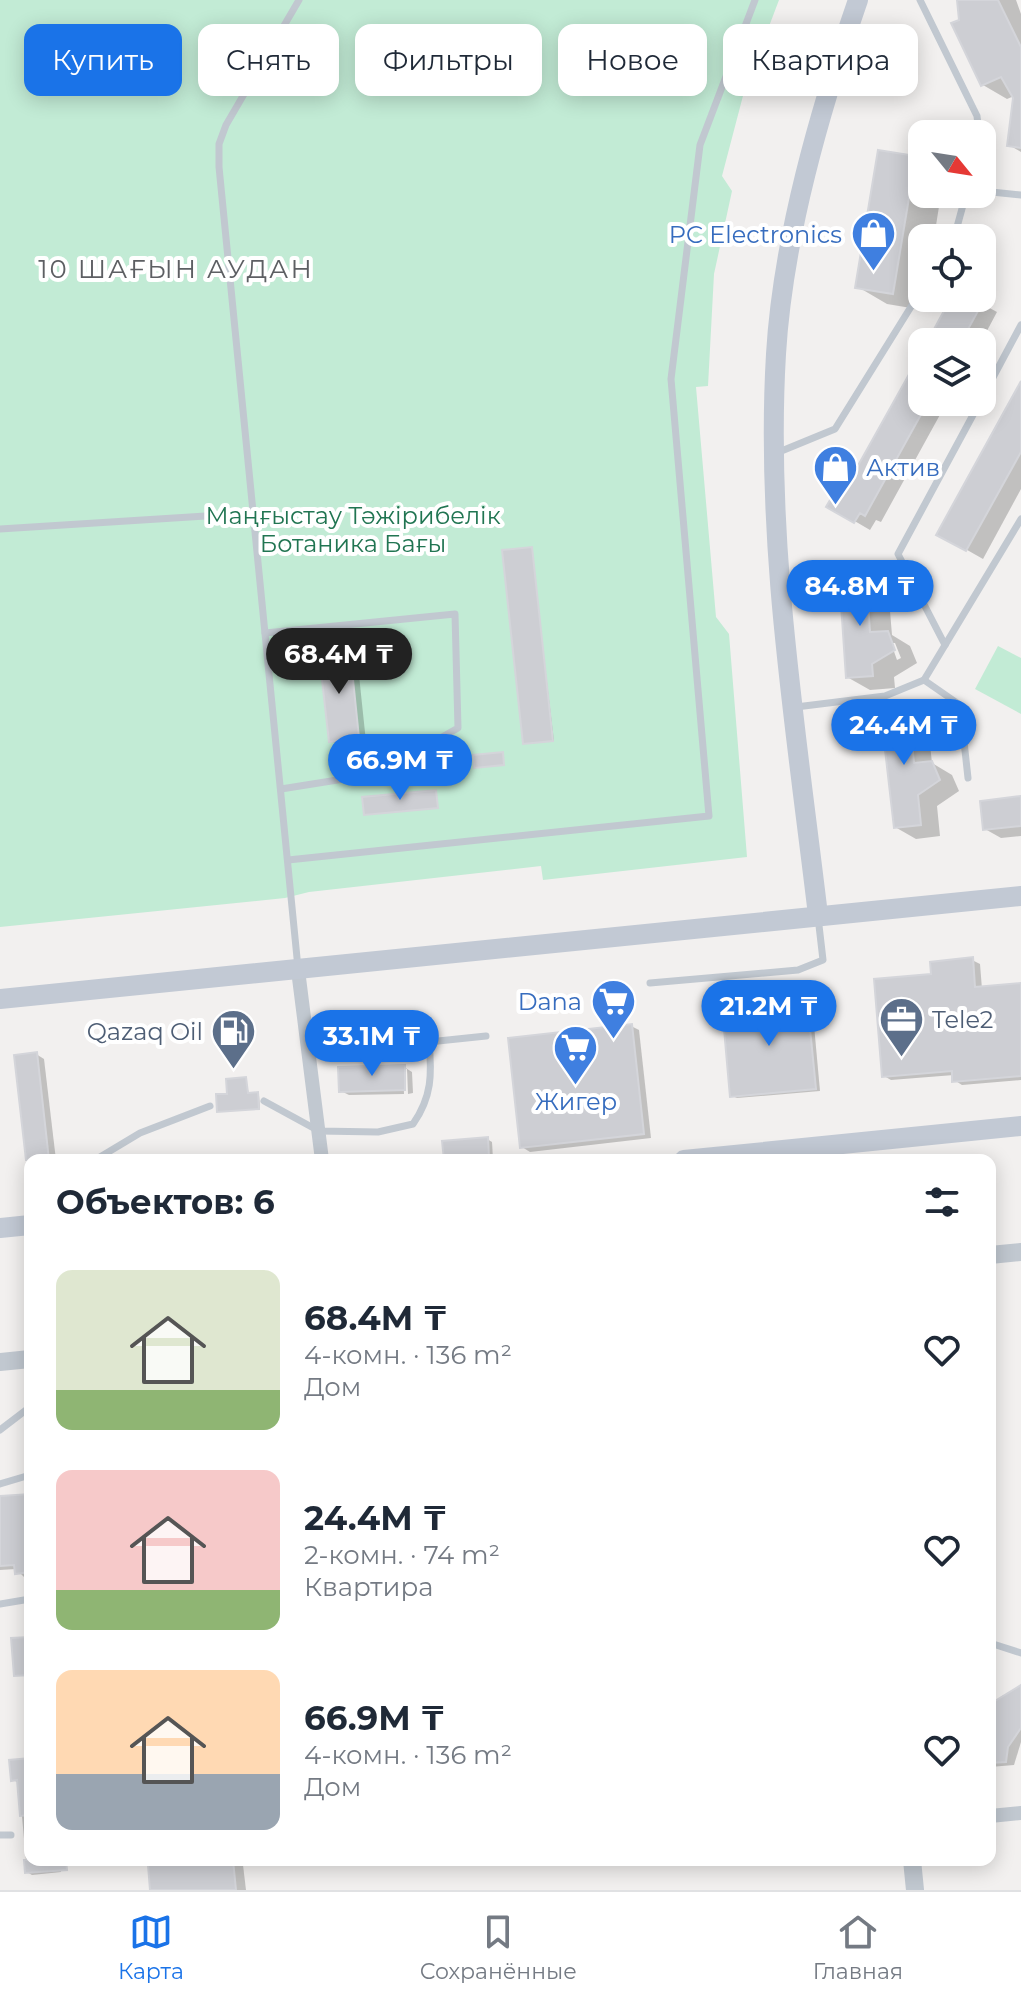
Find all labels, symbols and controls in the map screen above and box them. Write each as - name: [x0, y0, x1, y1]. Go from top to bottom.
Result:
- chip: Купить: [24, 24, 182, 96]
- chip: Снять: [198, 24, 339, 96]
- chip: Фильтры: [355, 24, 542, 96]
- chip: Новое: [558, 24, 707, 96]
- chip: Квартира: [723, 24, 918, 96]
- north arrow: [908, 120, 996, 208]
- map controls: [908, 120, 996, 416]
- shop icon: PC Electronics: [849, 210, 897, 273]
- place label: PC Electronics: [669, 220, 842, 249]
- button: locate: [908, 224, 996, 312]
- district label: 10 ШАҒЫН АУДАН: [38, 253, 314, 285]
- button: layers: [908, 328, 996, 416]
- shop icon: Актив: [811, 443, 859, 506]
- place label: Актив: [866, 453, 940, 482]
- park label: Маңғыстау Тәжірибелік Ботаника Бағы: [205, 501, 501, 558]
- pin: 84.8M ₸: [786, 560, 934, 628]
- text: 84.8M ₸: [805, 570, 915, 602]
- pin: 68.4M ₸: [265, 628, 413, 696]
- text: 68.4M ₸: [284, 638, 394, 670]
- pin: 24.4M ₸: [830, 699, 978, 767]
- text: 24.4M ₸: [849, 709, 959, 741]
- pin: 66.9M ₸: [326, 734, 474, 802]
- text: 66.9M ₸: [346, 744, 454, 776]
- supermarket icon: Dana: [589, 977, 637, 1040]
- pin: 21.2M ₸: [695, 980, 843, 1048]
- place label: Dana: [518, 987, 582, 1016]
- text: 21.2M ₸: [719, 990, 819, 1022]
- office icon: Tele2: [877, 995, 925, 1058]
- place label: Tele2: [932, 1005, 993, 1034]
- fuel station icon: Qazaq Oil: [210, 1007, 258, 1070]
- pin: 33.1M ₸: [298, 1010, 446, 1078]
- place label: Qazaq Oil: [87, 1017, 203, 1046]
- text: 33.1M ₸: [323, 1020, 421, 1052]
- supermarket icon: Жигер: [552, 1023, 600, 1086]
- place label: Жигер: [535, 1087, 617, 1116]
- icon: filters: [920, 1180, 964, 1224]
- text: Объектов: 6: [56, 1181, 275, 1223]
- text: 68.4M ₸: [304, 1297, 448, 1339]
- icon: home: [120, 1302, 216, 1398]
- icon: heart: [920, 1328, 964, 1372]
- text: 4-комн. · 136 m²: [304, 1339, 512, 1371]
- text: Дом: [304, 1371, 361, 1403]
- text: 24.4M ₸: [304, 1497, 447, 1539]
- icon: home: [120, 1502, 216, 1598]
- icon: heart: [920, 1528, 964, 1572]
- text: 2-комн. · 74 m²: [304, 1539, 500, 1571]
- text: Квартира: [304, 1571, 433, 1603]
- text: 66.9M ₸: [304, 1697, 445, 1739]
- icon: home: [120, 1702, 216, 1798]
- icon: heart: [920, 1728, 964, 1772]
- text: 4-комн. · 136 m²: [304, 1739, 512, 1771]
- text: Дом: [304, 1771, 361, 1803]
- tab: Карта: [118, 1910, 184, 1985]
- tab: Сохранённые: [420, 1910, 577, 1985]
- tab: Главная: [813, 1910, 903, 1985]

